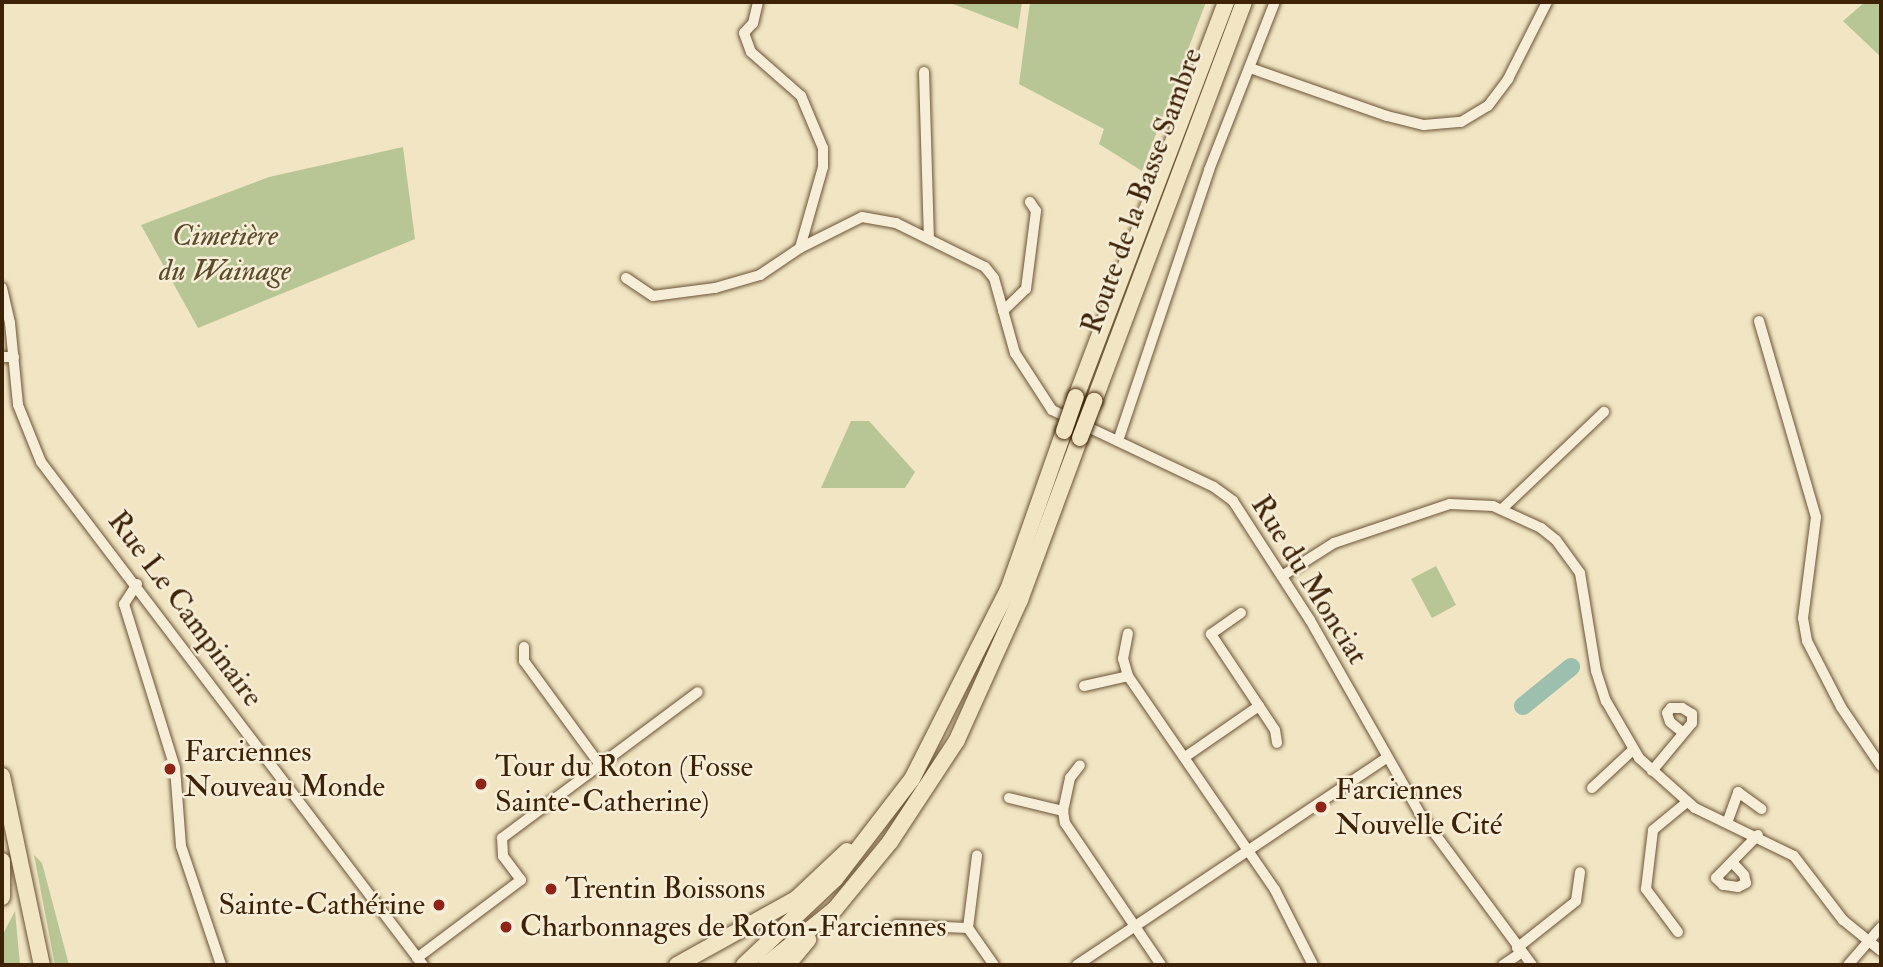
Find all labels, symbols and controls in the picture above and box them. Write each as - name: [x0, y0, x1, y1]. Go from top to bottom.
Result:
- street label: Route de la Basse Sambre: [1074, 43, 1210, 339]
- park label: Cimetière du Wainage: [159, 218, 291, 288]
- street label: Rue du Monciat: [1243, 489, 1375, 671]
- street label: Rue Le Campinaire: [100, 504, 270, 714]
- place label: Farciennes Nouveau Monde: [184, 734, 385, 804]
- place label: Tour du Roton (Fosse Sainte-Catherine): [495, 749, 753, 820]
- marker: Farciennes Nouveau Monde: [162, 761, 178, 777]
- place label: Farciennes Nouvelle Cité: [1335, 772, 1502, 842]
- marker: Tour du Roton (Fosse Sainte-Catherine): [473, 776, 489, 792]
- marker: Farciennes Nouvelle Cité: [1313, 799, 1329, 815]
- place label: Trentin Boissons: [565, 871, 765, 907]
- marker: Trentin Boissons: [543, 881, 559, 897]
- place label: Sainte-Cathérine: [218, 887, 425, 923]
- marker: Sainte-Cathérine: [431, 897, 447, 913]
- place label: Charbonnages de Roton-Farciennes: [520, 909, 947, 945]
- marker: Charbonnages de Roton-Farciennes: [498, 919, 514, 935]

